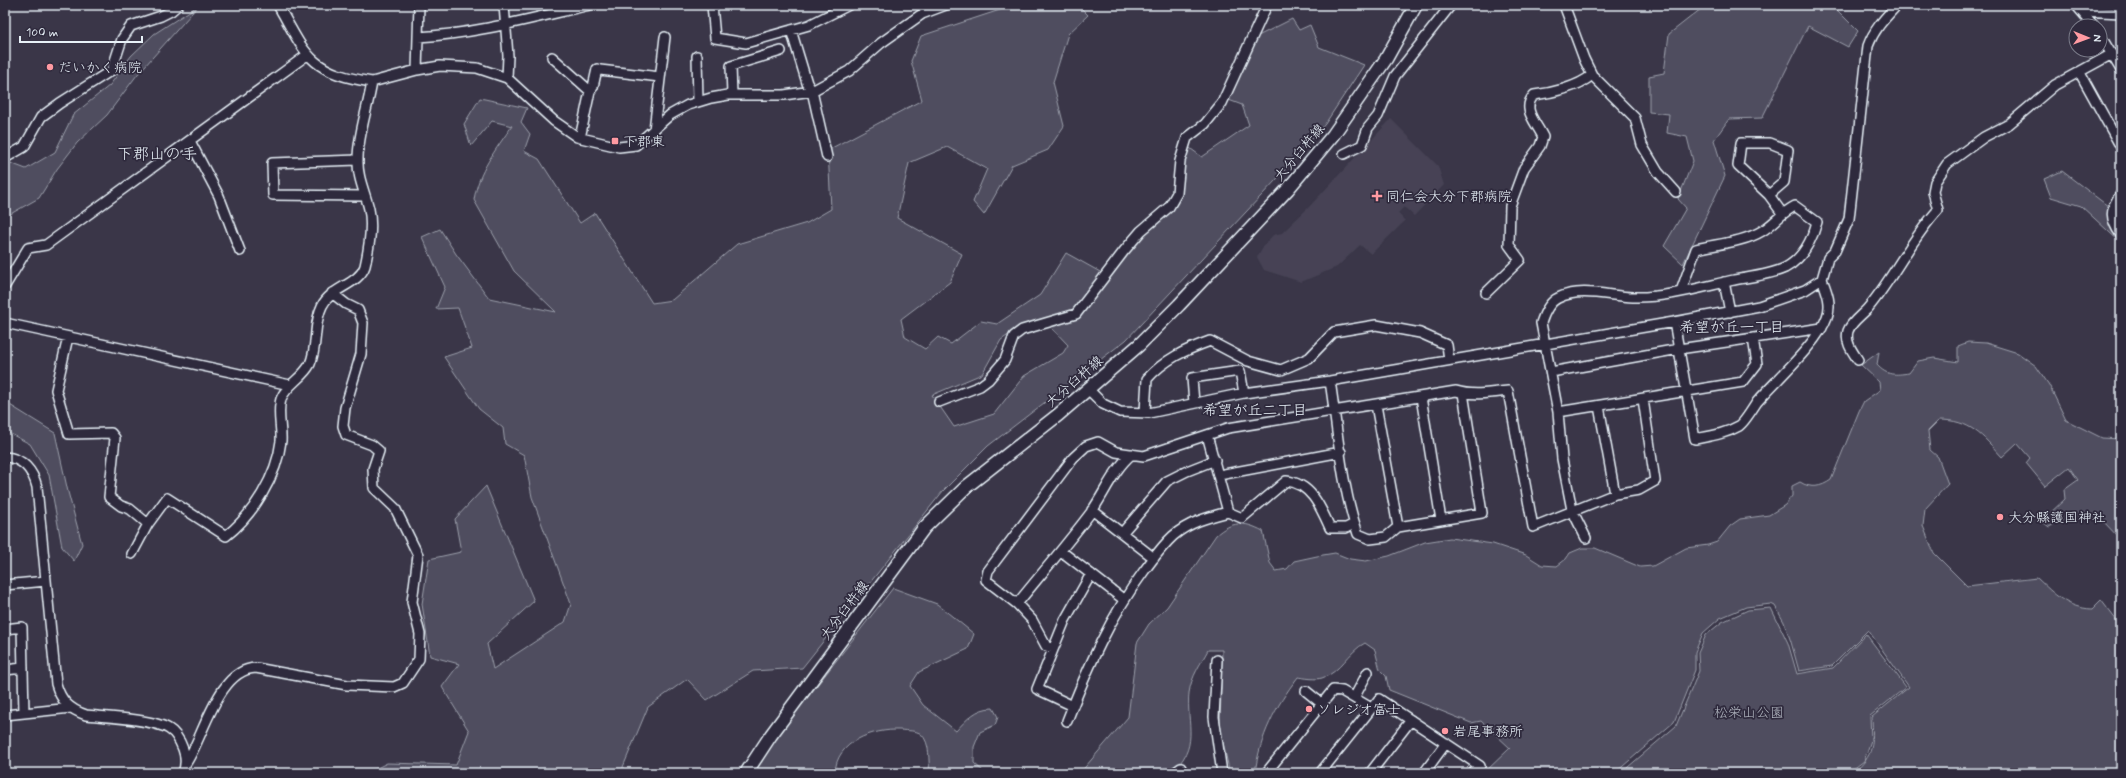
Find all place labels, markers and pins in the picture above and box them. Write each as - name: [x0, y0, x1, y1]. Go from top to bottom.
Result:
- place label: だいかく病院: [58, 59, 142, 77]
- marker: だいかく病院: [45, 62, 55, 72]
- place label: 下郡東: [623, 133, 665, 151]
- marker: 下郡東: [610, 136, 620, 146]
- place label: 同仁会大分下郡病院: [1386, 188, 1512, 206]
- marker: 同仁会大分下郡病院: [1371, 190, 1383, 202]
- place label: 大分縣護国神社: [2008, 509, 2106, 527]
- marker: 大分縣護国神社: [1995, 512, 2005, 522]
- place label: ソレジオ富士: [1317, 701, 1401, 719]
- marker: ソレジオ富士: [1304, 704, 1314, 714]
- place label: 岩尾事務所: [1453, 723, 1523, 741]
- marker: 岩尾事務所: [1440, 726, 1450, 736]

